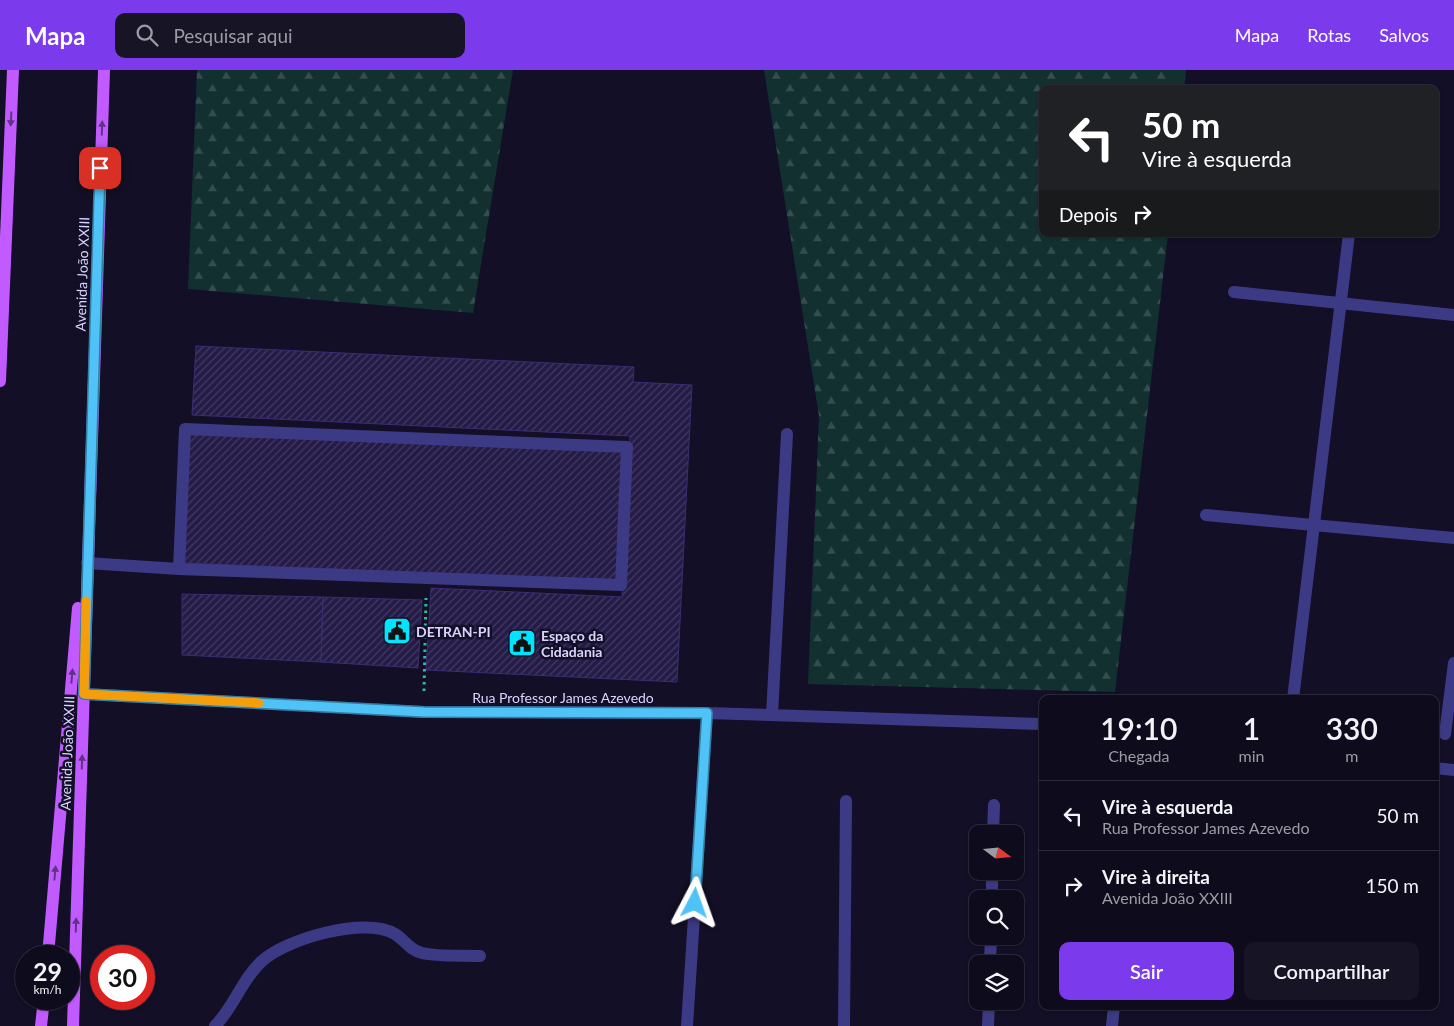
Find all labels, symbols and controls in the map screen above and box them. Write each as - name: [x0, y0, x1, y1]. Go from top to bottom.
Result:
- search box: [115, 13, 465, 58]
- text: Mapa: [25, 21, 85, 50]
- icon: search: [133, 21, 161, 49]
- text: Pesquisar aqui: [173, 24, 293, 47]
- text: Mapa: [1235, 24, 1279, 46]
- text: Rotas: [1307, 24, 1351, 46]
- text: Salvos: [1379, 24, 1429, 46]
- text: 50 m: [1142, 103, 1220, 145]
- icon: left: [1059, 105, 1124, 170]
- one-way arrow: [7, 111, 15, 127]
- one-way arrow: [98, 119, 106, 135]
- text: Vire à esquerda: [1142, 145, 1292, 172]
- pin: [79, 147, 121, 189]
- icon: arrive: [86, 154, 114, 182]
- icon: right: [1128, 200, 1156, 228]
- text: Depois: [1059, 203, 1118, 226]
- street label: Avenida João XXIII: [72, 216, 92, 332]
- public building icon: DETRAN-PI: [382, 616, 412, 646]
- place label: DETRAN-PI: [416, 623, 491, 640]
- place label: Espaço da Cidadania: [541, 627, 603, 660]
- public building icon: Espaço da Cidadania: [507, 628, 537, 658]
- one-way arrow: [68, 668, 76, 684]
- street label: Rua Professor James Azevedo: [472, 689, 654, 706]
- street label: Avenida João XXIII: [57, 695, 77, 811]
- text: 19:10: [1100, 710, 1177, 746]
- text: 1: [1243, 710, 1260, 746]
- text: 330: [1326, 710, 1378, 746]
- text: Chegada: [1108, 746, 1169, 765]
- text: min: [1239, 746, 1264, 765]
- text: m: [1345, 746, 1358, 765]
- one-way arrow: [78, 754, 86, 770]
- text: Vire à esquerda: [1102, 795, 1233, 818]
- icon: left: [1059, 802, 1087, 830]
- text: 50 m: [1376, 804, 1419, 827]
- text: Rua Professor James Azevedo: [1102, 818, 1310, 837]
- north arrow: [969, 825, 1024, 880]
- map controls: [969, 825, 1024, 1010]
- one-way arrow: [51, 865, 59, 881]
- text: Vire à direita: [1102, 865, 1210, 888]
- icon: right: [1059, 872, 1087, 900]
- text: 150 m: [1365, 874, 1419, 897]
- position arrow: [668, 876, 720, 928]
- text: Avenida João XXIII: [1102, 888, 1233, 907]
- button: search: [969, 890, 1024, 945]
- one-way arrow: [72, 917, 80, 933]
- button: Sair: [1059, 942, 1234, 1000]
- button: Compartilhar: [1244, 942, 1419, 1000]
- speed limit sign: 30: [90, 945, 155, 1010]
- button: layers: [969, 955, 1024, 1010]
- text: 29: [33, 956, 62, 986]
- text: km/h: [33, 982, 62, 997]

